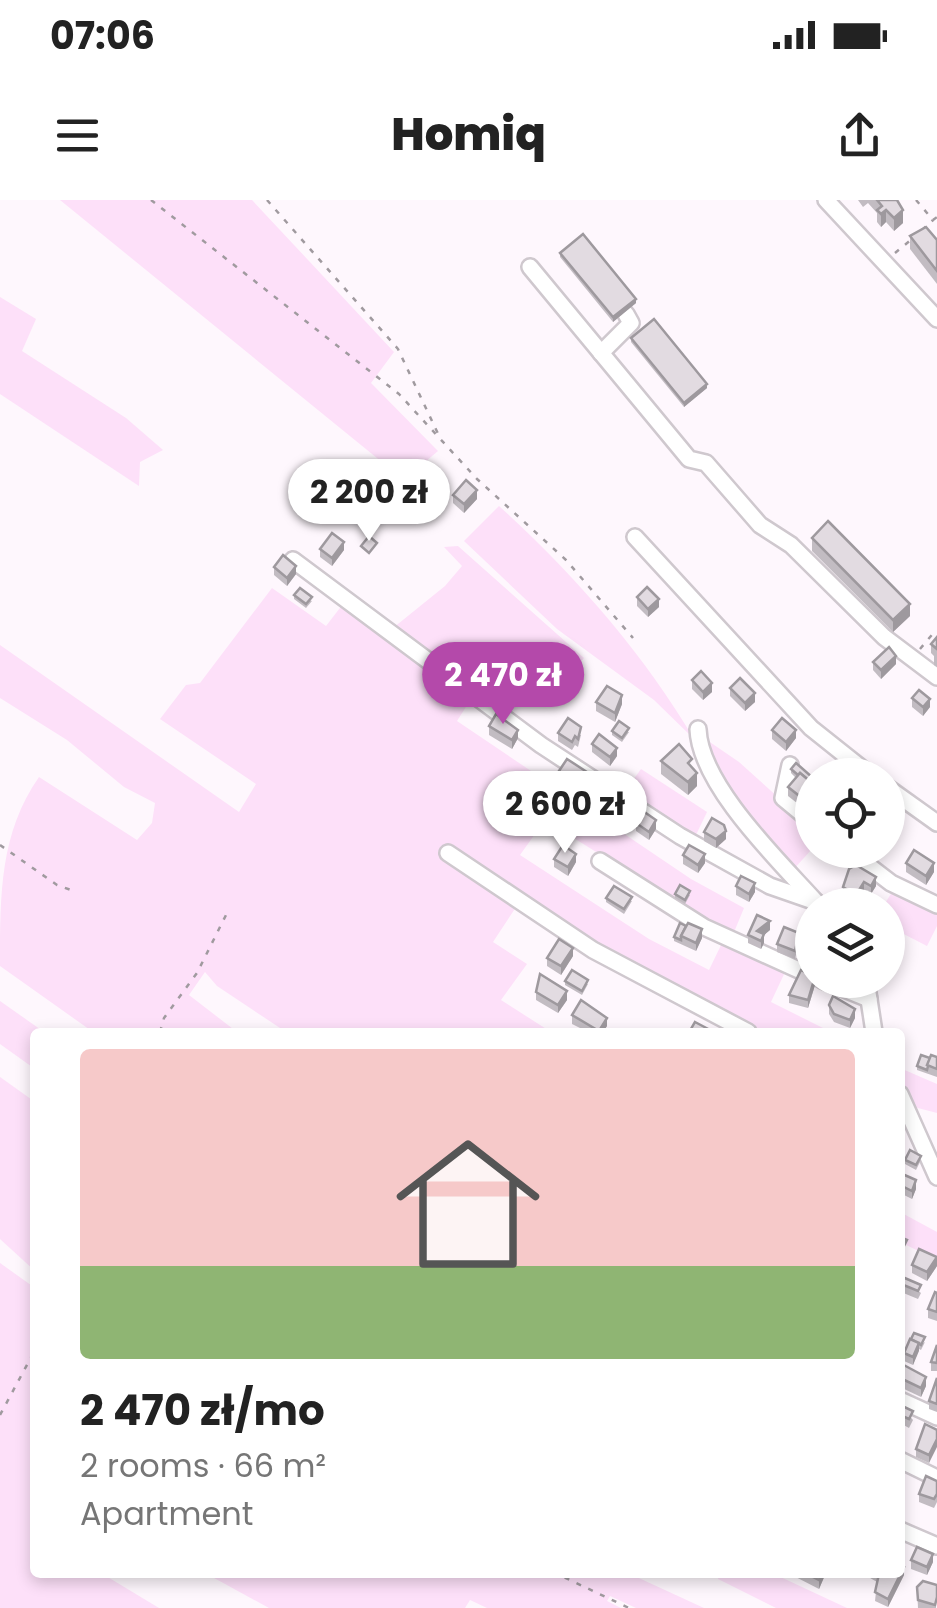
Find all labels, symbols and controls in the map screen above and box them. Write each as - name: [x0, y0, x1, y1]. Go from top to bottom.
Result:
- text: 07:06: [50, 9, 155, 62]
- text: Homiq: [391, 103, 546, 166]
- icon: menu: [50, 108, 105, 163]
- icon: share: [832, 108, 887, 163]
- pin: 2 200 zł: [266, 459, 472, 544]
- text: 2 200 zł: [310, 469, 428, 514]
- pin: 2 470 zł: [400, 642, 606, 727]
- text: 2 470 zł: [444, 652, 562, 697]
- map controls: [795, 758, 905, 998]
- button: locate: [795, 758, 905, 868]
- pin: 2 600 zł: [462, 771, 668, 856]
- text: 2 600 zł: [505, 781, 625, 826]
- button: layers: [795, 888, 905, 998]
- icon: home: [378, 1114, 558, 1294]
- text: 2 470 zł/mo: [80, 1381, 325, 1440]
- text: 2 rooms · 66 m²: [80, 1443, 326, 1488]
- text: Apartment: [80, 1491, 253, 1536]

